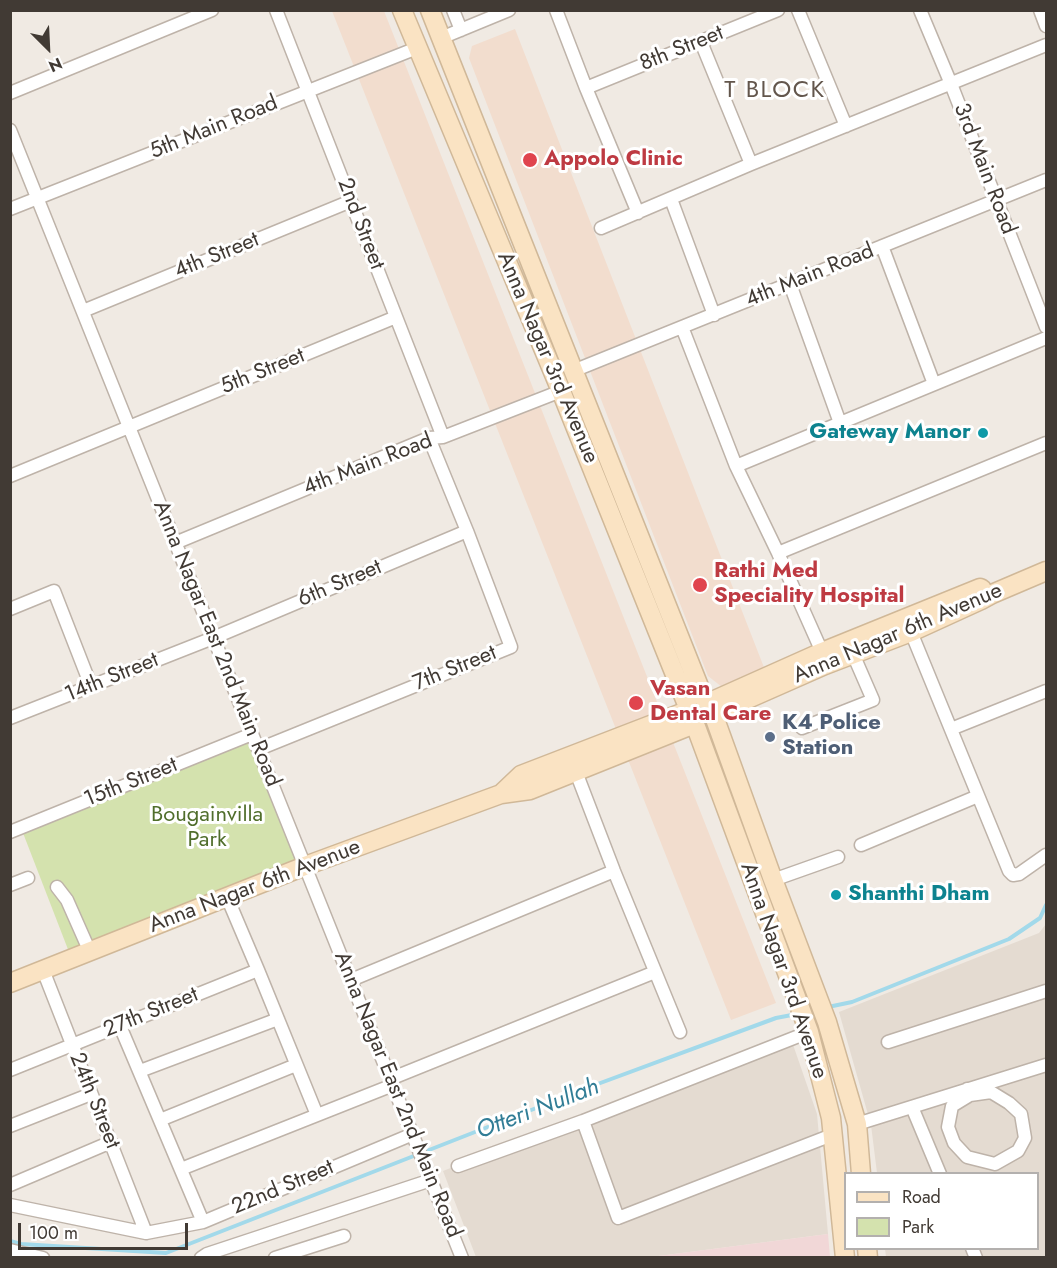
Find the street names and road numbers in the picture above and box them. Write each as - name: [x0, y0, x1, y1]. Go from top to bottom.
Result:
- street label: 8th Street: [636, 20, 728, 78]
- street label: 5th Main Road: [146, 90, 282, 166]
- street label: 3rd Main Road: [947, 100, 1021, 238]
- street label: 2nd Street: [331, 175, 389, 273]
- street label: 4th Street: [171, 227, 263, 285]
- street label: 4th Main Road: [742, 238, 878, 314]
- street label: Anna Nagar 3rd Avenue: [491, 248, 603, 468]
- street label: 5th Street: [217, 343, 309, 401]
- street label: 4th Main Road: [300, 428, 436, 502]
- street label: Anna Nagar East 2nd Main Road: [146, 497, 286, 791]
- street label: 6th Street: [294, 555, 386, 613]
- street label: Anna Nagar 6th Avenue: [790, 578, 1006, 690]
- street label: 7th Street: [410, 640, 500, 698]
- street label: 14th Street: [61, 647, 163, 709]
- street label: 15th Street: [81, 752, 181, 814]
- street label: Anna Nagar 6th Avenue: [146, 834, 364, 940]
- street label: Anna Nagar 3rd Avenue: [734, 859, 832, 1083]
- street label: Anna Nagar East 2nd Main Road: [327, 948, 467, 1242]
- street label: 27th Street: [100, 982, 202, 1044]
- street label: 24th Street: [63, 1049, 125, 1153]
- street label: 22nd Street: [228, 1155, 338, 1221]

